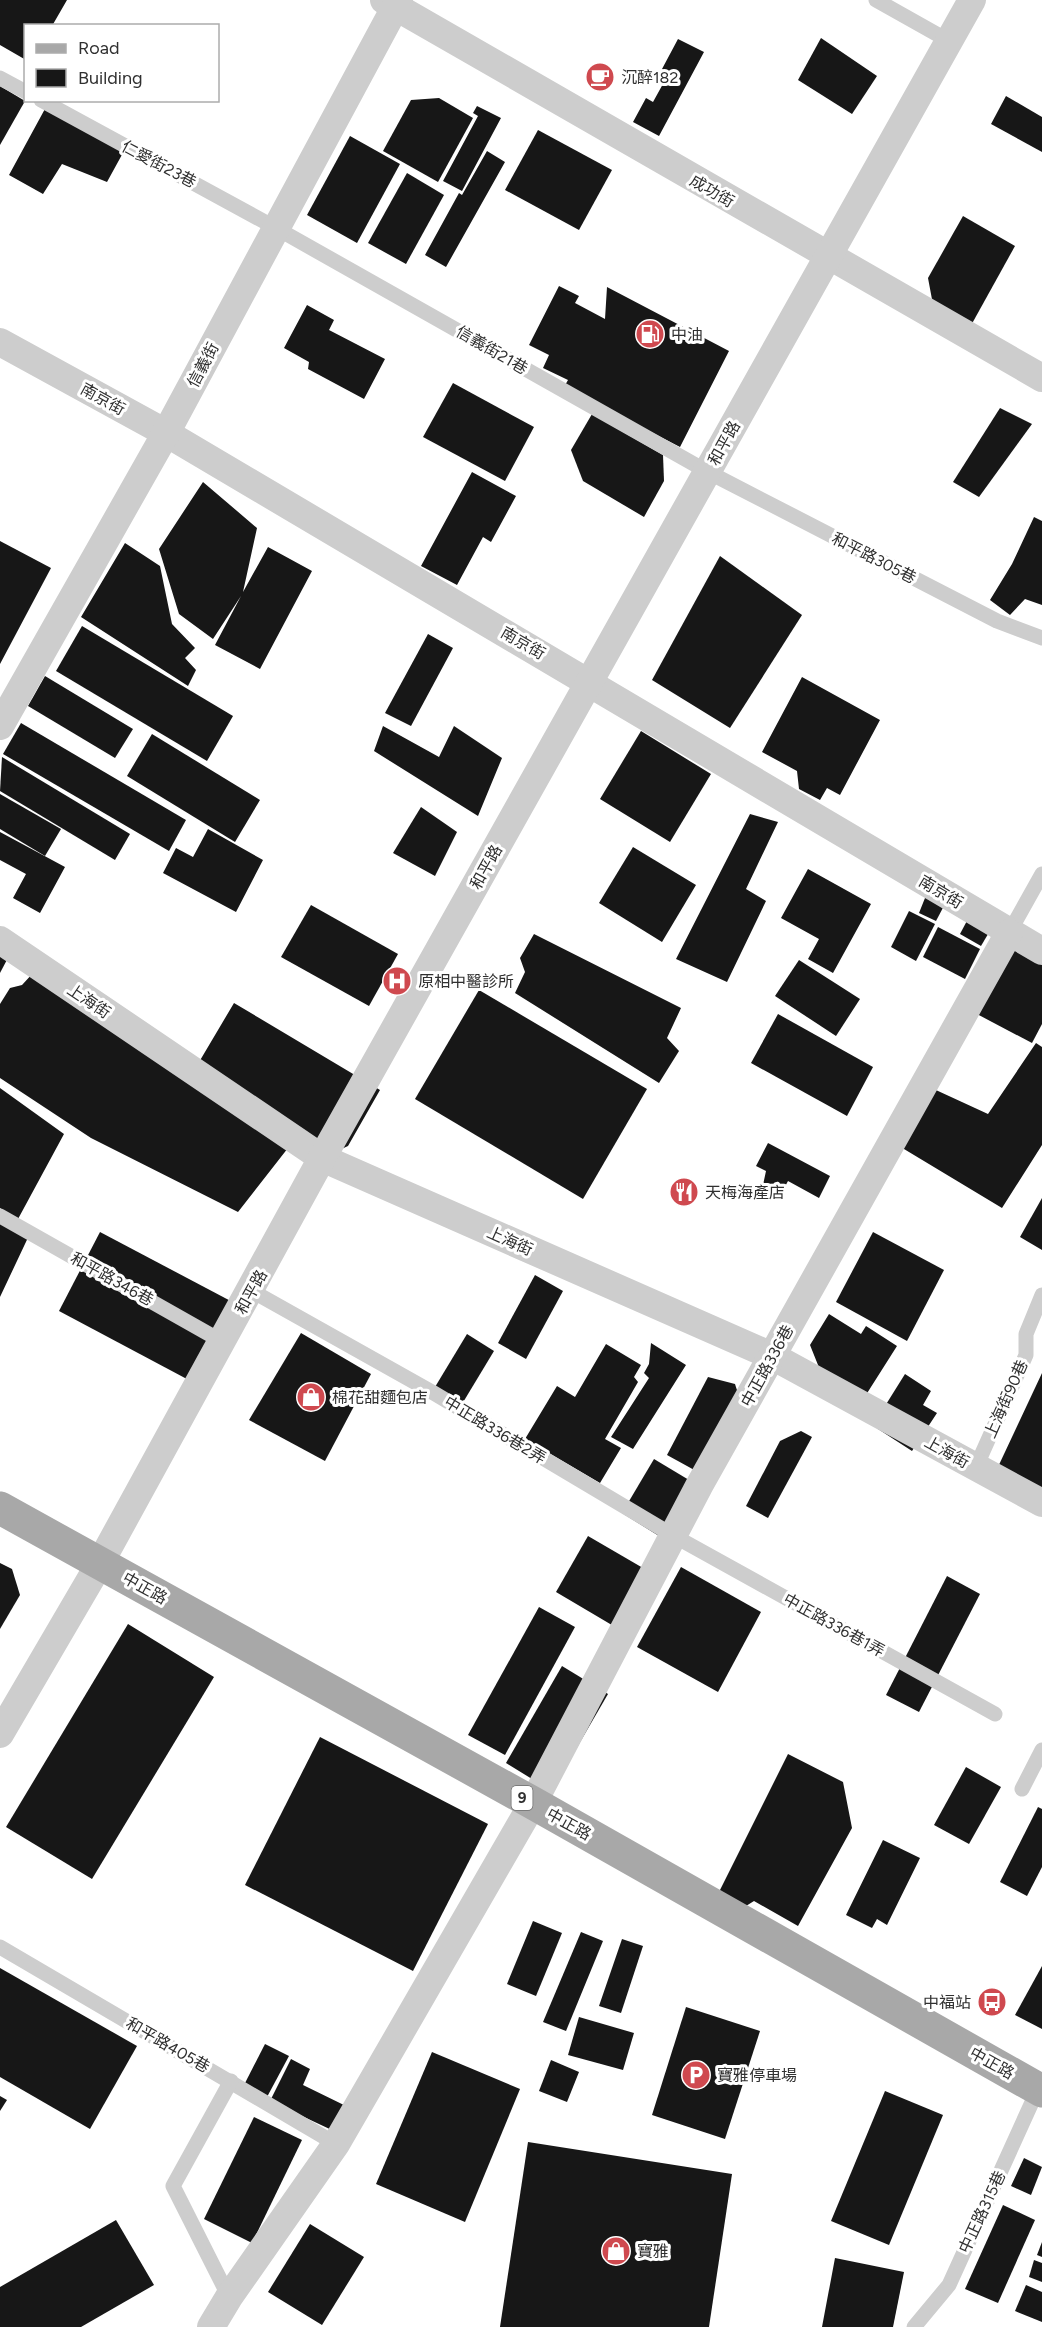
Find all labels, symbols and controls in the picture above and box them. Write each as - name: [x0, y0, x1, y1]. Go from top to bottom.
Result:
- legend: [24, 24, 219, 102]
- text: Road: [78, 37, 119, 59]
- cafe icon: 沉醉182: [584, 61, 616, 93]
- text: Building: [78, 67, 143, 89]
- place label: 沉醉182: [621, 68, 678, 87]
- street label: 仁愛街23巷: [118, 136, 200, 192]
- street label: 成功街: [686, 171, 738, 211]
- fuel station icon: 中油: [634, 318, 666, 350]
- street label: 信義街21巷: [453, 322, 531, 378]
- place label: 中油: [671, 325, 703, 344]
- street label: 信義街: [183, 339, 223, 391]
- street label: 南京街: [77, 379, 129, 419]
- street label: 和平路: [704, 417, 744, 469]
- street label: 和平路305巷: [829, 529, 919, 587]
- street label: 南京街: [497, 623, 549, 663]
- street label: 和平路: [466, 841, 506, 893]
- street label: 南京街: [916, 871, 966, 913]
- hospital icon: 原相中醫診所: [381, 965, 413, 997]
- place label: 原相中醫診所: [418, 972, 514, 991]
- street label: 上海街: [64, 980, 114, 1022]
- restaurant icon: 天梅海產店: [668, 1176, 700, 1208]
- place label: 天梅海產店: [705, 1183, 785, 1202]
- street label: 上海街: [484, 1223, 536, 1259]
- street label: 和平路346巷: [67, 1248, 157, 1310]
- street label: 和平路: [231, 1266, 271, 1318]
- street label: 中正路336巷: [737, 1322, 797, 1410]
- street label: 上海街90巷: [980, 1357, 1032, 1441]
- shop icon: 棉花甜麵包店: [295, 1381, 327, 1413]
- place label: 棉花甜麵包店: [332, 1388, 428, 1407]
- street label: 中正路336巷2弄: [441, 1392, 549, 1468]
- street label: 上海街: [921, 1432, 973, 1472]
- street label: 中正路: [119, 1568, 171, 1608]
- street label: 中正路336巷1弄: [780, 1589, 888, 1661]
- road number: 9: [512, 1786, 532, 1810]
- street label: 中正路: [543, 1804, 595, 1844]
- bus stop icon: 中福站: [976, 1986, 1008, 2018]
- place label: 中福站: [923, 1993, 971, 2012]
- street label: 和平路405巷: [123, 2013, 213, 2077]
- street label: 中正路: [966, 2043, 1018, 2083]
- parking icon: 寶雅停車場: [680, 2059, 712, 2091]
- place label: 寶雅停車場: [717, 2066, 797, 2085]
- street label: 中正路315巷: [955, 2168, 1009, 2256]
- shop icon: 寶雅: [600, 2235, 632, 2267]
- place label: 寶雅: [637, 2242, 669, 2261]

